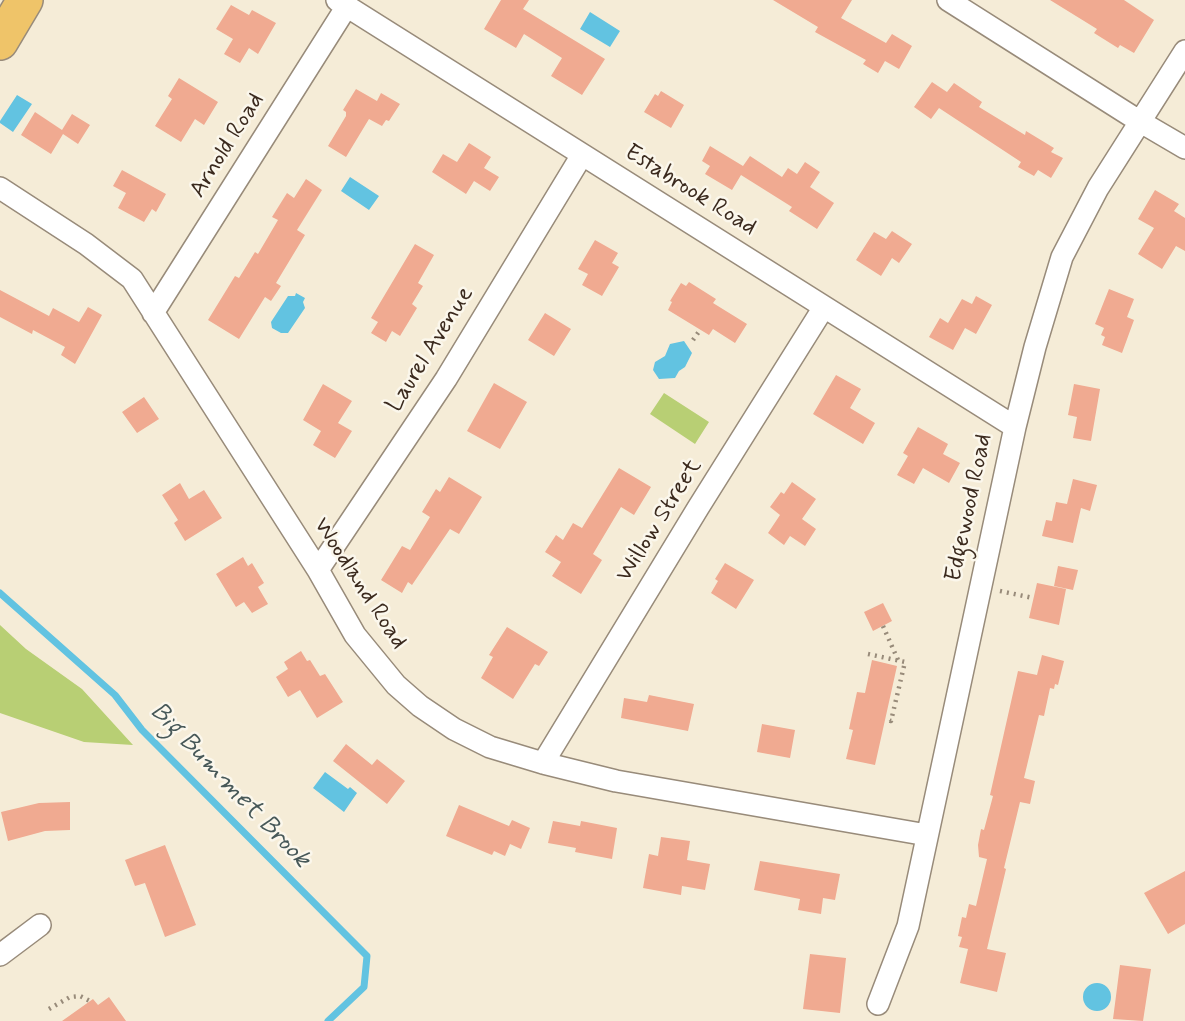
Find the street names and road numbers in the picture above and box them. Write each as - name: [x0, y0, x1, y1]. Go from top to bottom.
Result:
- street label: Arnold Road: [185, 88, 271, 204]
- street label: Estabrook Road: [619, 139, 761, 243]
- street label: Laurel Avenue: [381, 282, 481, 418]
- street label: Edgewood Road: [940, 431, 1000, 585]
- street label: Willow Street: [611, 454, 709, 588]
- street label: Woodland Road: [306, 513, 412, 655]

